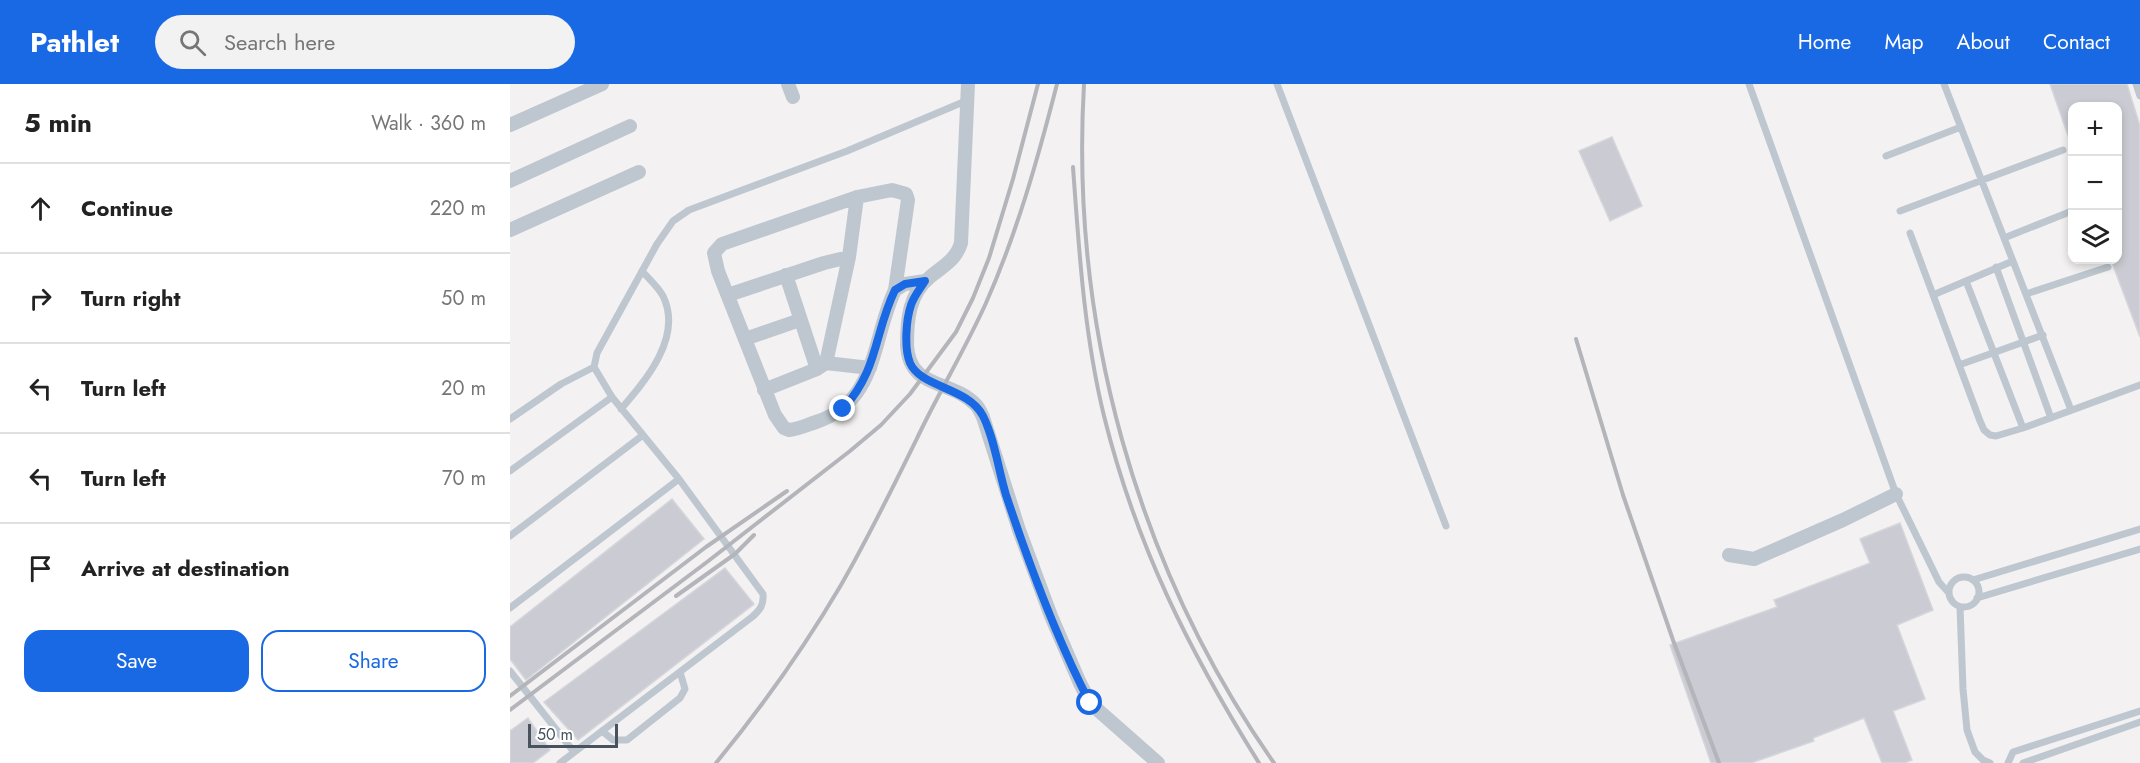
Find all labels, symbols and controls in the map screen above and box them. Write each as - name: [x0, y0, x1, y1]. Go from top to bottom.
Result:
- search box: [155, 15, 575, 69]
- text: Pathlet: [30, 22, 119, 63]
- icon: search: [176, 26, 209, 59]
- text: Search here: [224, 26, 335, 58]
- text: Home: [1798, 27, 1851, 57]
- text: Map: [1884, 27, 1924, 57]
- text: About: [1957, 27, 2010, 57]
- text: Contact: [2043, 27, 2110, 57]
- map controls: [2068, 102, 2122, 264]
- button: +: [2068, 102, 2122, 156]
- text: 5 min: [24, 104, 92, 142]
- text: Walk · 360 m: [371, 109, 486, 138]
- button: −: [2068, 156, 2122, 210]
- icon: ahead: [24, 192, 57, 225]
- text: Continue: [81, 192, 173, 224]
- text: 220 m: [430, 194, 486, 223]
- button: layers: [2068, 210, 2122, 264]
- icon: right: [24, 282, 57, 315]
- text: Turn right: [81, 282, 181, 314]
- text: 50 m: [441, 284, 486, 313]
- icon: left: [24, 372, 57, 405]
- text: Turn left: [81, 372, 166, 404]
- text: 20 m: [441, 374, 486, 403]
- route end: [829, 395, 855, 421]
- icon: left: [24, 462, 57, 495]
- text: Turn left: [81, 462, 166, 494]
- text: 70 m: [442, 464, 486, 493]
- icon: arrive: [24, 552, 57, 585]
- text: Arrive at destination: [81, 552, 290, 584]
- button: Save: [24, 630, 249, 692]
- button: Share: [261, 630, 486, 692]
- route start: [1076, 689, 1102, 715]
- scale bar: [528, 721, 618, 748]
- text: 50 m: [537, 723, 573, 746]

